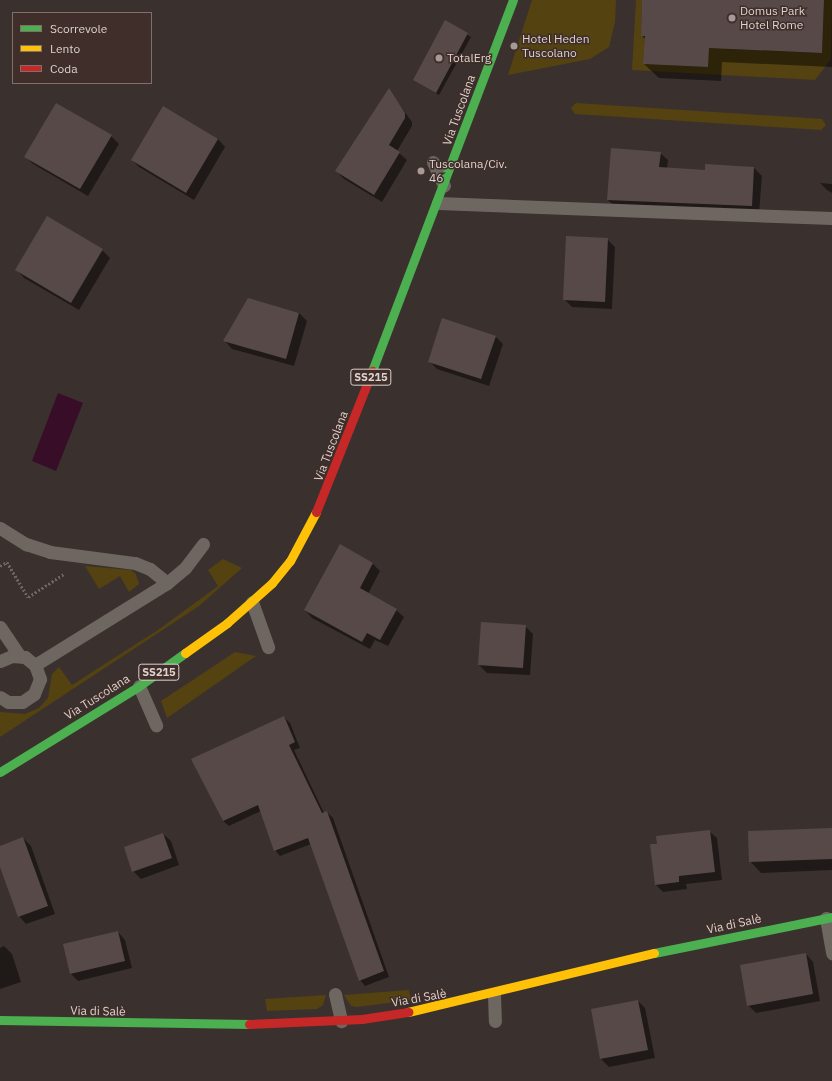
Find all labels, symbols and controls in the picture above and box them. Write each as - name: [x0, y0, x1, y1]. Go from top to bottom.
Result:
- place label: Domus Park Hotel Rome: [740, 4, 805, 32]
- legend: [12, 12, 152, 84]
- marker: Domus Park Hotel Rome: [727, 13, 737, 23]
- text: Scorrevole: [50, 21, 107, 36]
- place label: Hotel Heden Tuscolano: [522, 32, 589, 60]
- text: Lento: [50, 41, 80, 56]
- marker: Hotel Heden Tuscolano: [509, 41, 519, 51]
- place label: TotalErg: [447, 51, 491, 65]
- marker: TotalErg: [434, 53, 444, 63]
- text: Coda: [50, 61, 78, 76]
- street label: Via Tuscolana: [440, 73, 478, 147]
- place label: Tuscolana/Civ. 46: [429, 157, 507, 185]
- marker: Tuscolana/Civ. 46: [416, 166, 426, 176]
- road number: SS215: [350, 368, 392, 386]
- street label: Via Tuscolana: [311, 409, 351, 483]
- road number: SS215: [138, 663, 180, 681]
- street label: Via Tuscolana: [62, 671, 132, 723]
- street label: Via di Salè: [705, 911, 763, 937]
- street label: Via di Salè: [390, 986, 448, 1010]
- street label: Via di Salè: [70, 1003, 126, 1019]

